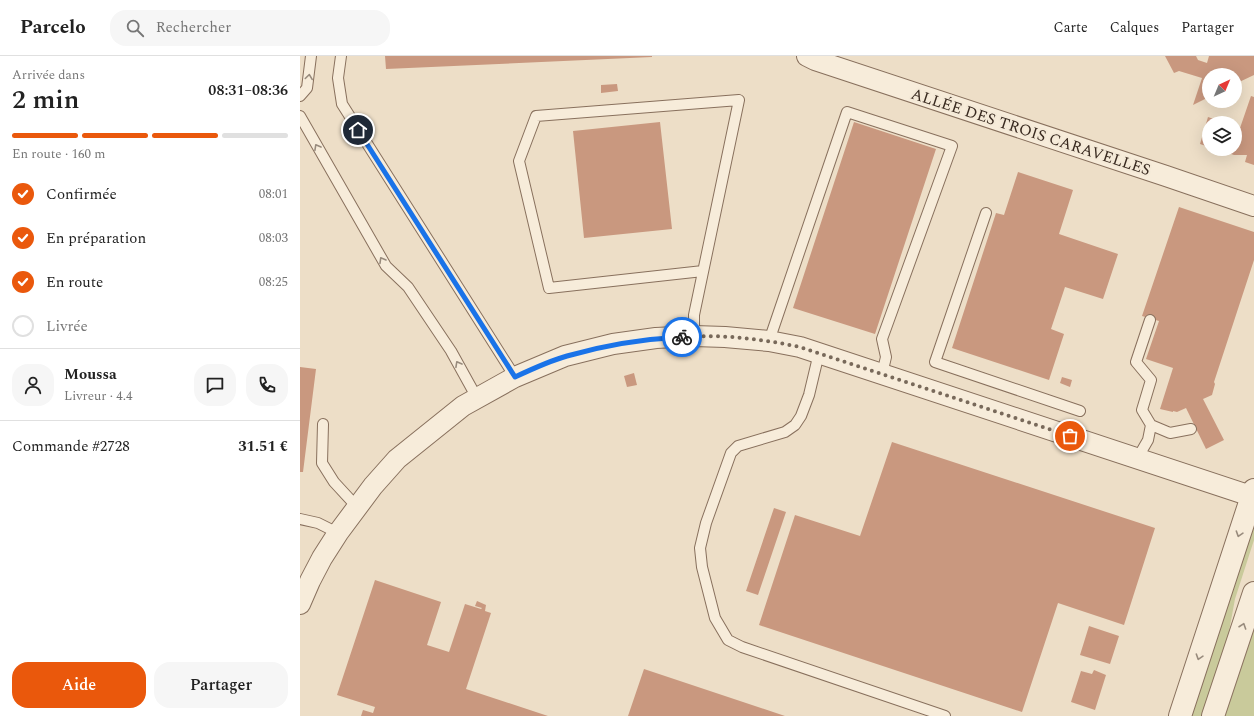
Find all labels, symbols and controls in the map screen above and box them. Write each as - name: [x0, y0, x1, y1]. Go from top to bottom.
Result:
- search box: [110, 10, 390, 46]
- text: Parcelo: [20, 13, 86, 42]
- text: Rechercher: [156, 16, 231, 39]
- icon: search: [124, 17, 146, 39]
- text: Carte: [1054, 17, 1088, 38]
- text: Calques: [1110, 17, 1159, 38]
- text: Partager: [1181, 17, 1234, 38]
- text: Arrivée dans: [12, 65, 85, 85]
- north arrow: [1202, 68, 1242, 108]
- map controls: [1202, 68, 1242, 156]
- one-way arrow: [304, 74, 313, 80]
- text: 08:31–08:36: [208, 79, 288, 102]
- text: 2 min: [12, 80, 79, 120]
- street label: ALLÉE DES TROIS CARAVELLES: [908, 82, 1154, 182]
- pin: [341, 113, 375, 147]
- button: layers: [1202, 116, 1242, 156]
- icon: home: [347, 119, 369, 141]
- text: En route · 160 m: [12, 144, 105, 164]
- one-way arrow: [315, 144, 322, 151]
- icon: check: [12, 183, 34, 205]
- text: Confirmée: [46, 183, 117, 206]
- text: 08:01: [259, 184, 288, 204]
- icon: check: [12, 227, 34, 249]
- text: En préparation: [46, 227, 146, 250]
- text: 08:03: [259, 228, 288, 248]
- one-way arrow: [379, 257, 386, 264]
- icon: check: [12, 271, 34, 293]
- text: En route: [46, 271, 103, 294]
- text: 08:25: [259, 272, 288, 292]
- text: Livrée: [46, 315, 88, 338]
- courier: [662, 317, 702, 357]
- icon: bike: [671, 326, 693, 348]
- one-way arrow: [456, 361, 463, 368]
- text: Moussa: [64, 363, 117, 386]
- button: person: [12, 364, 54, 406]
- button: chat: [194, 364, 236, 406]
- button: phone: [246, 364, 288, 406]
- text: Livreur · 4.4: [64, 386, 132, 406]
- pin: [1053, 419, 1087, 453]
- icon: bag: [1059, 425, 1081, 447]
- text: Commande #2728: [12, 435, 130, 458]
- text: 31.51 €: [238, 435, 288, 458]
- one-way arrow: [1236, 530, 1244, 537]
- one-way arrow: [1238, 623, 1247, 630]
- one-way arrow: [1195, 654, 1204, 661]
- button: Aide: [12, 662, 146, 708]
- button: Partager: [154, 662, 288, 708]

